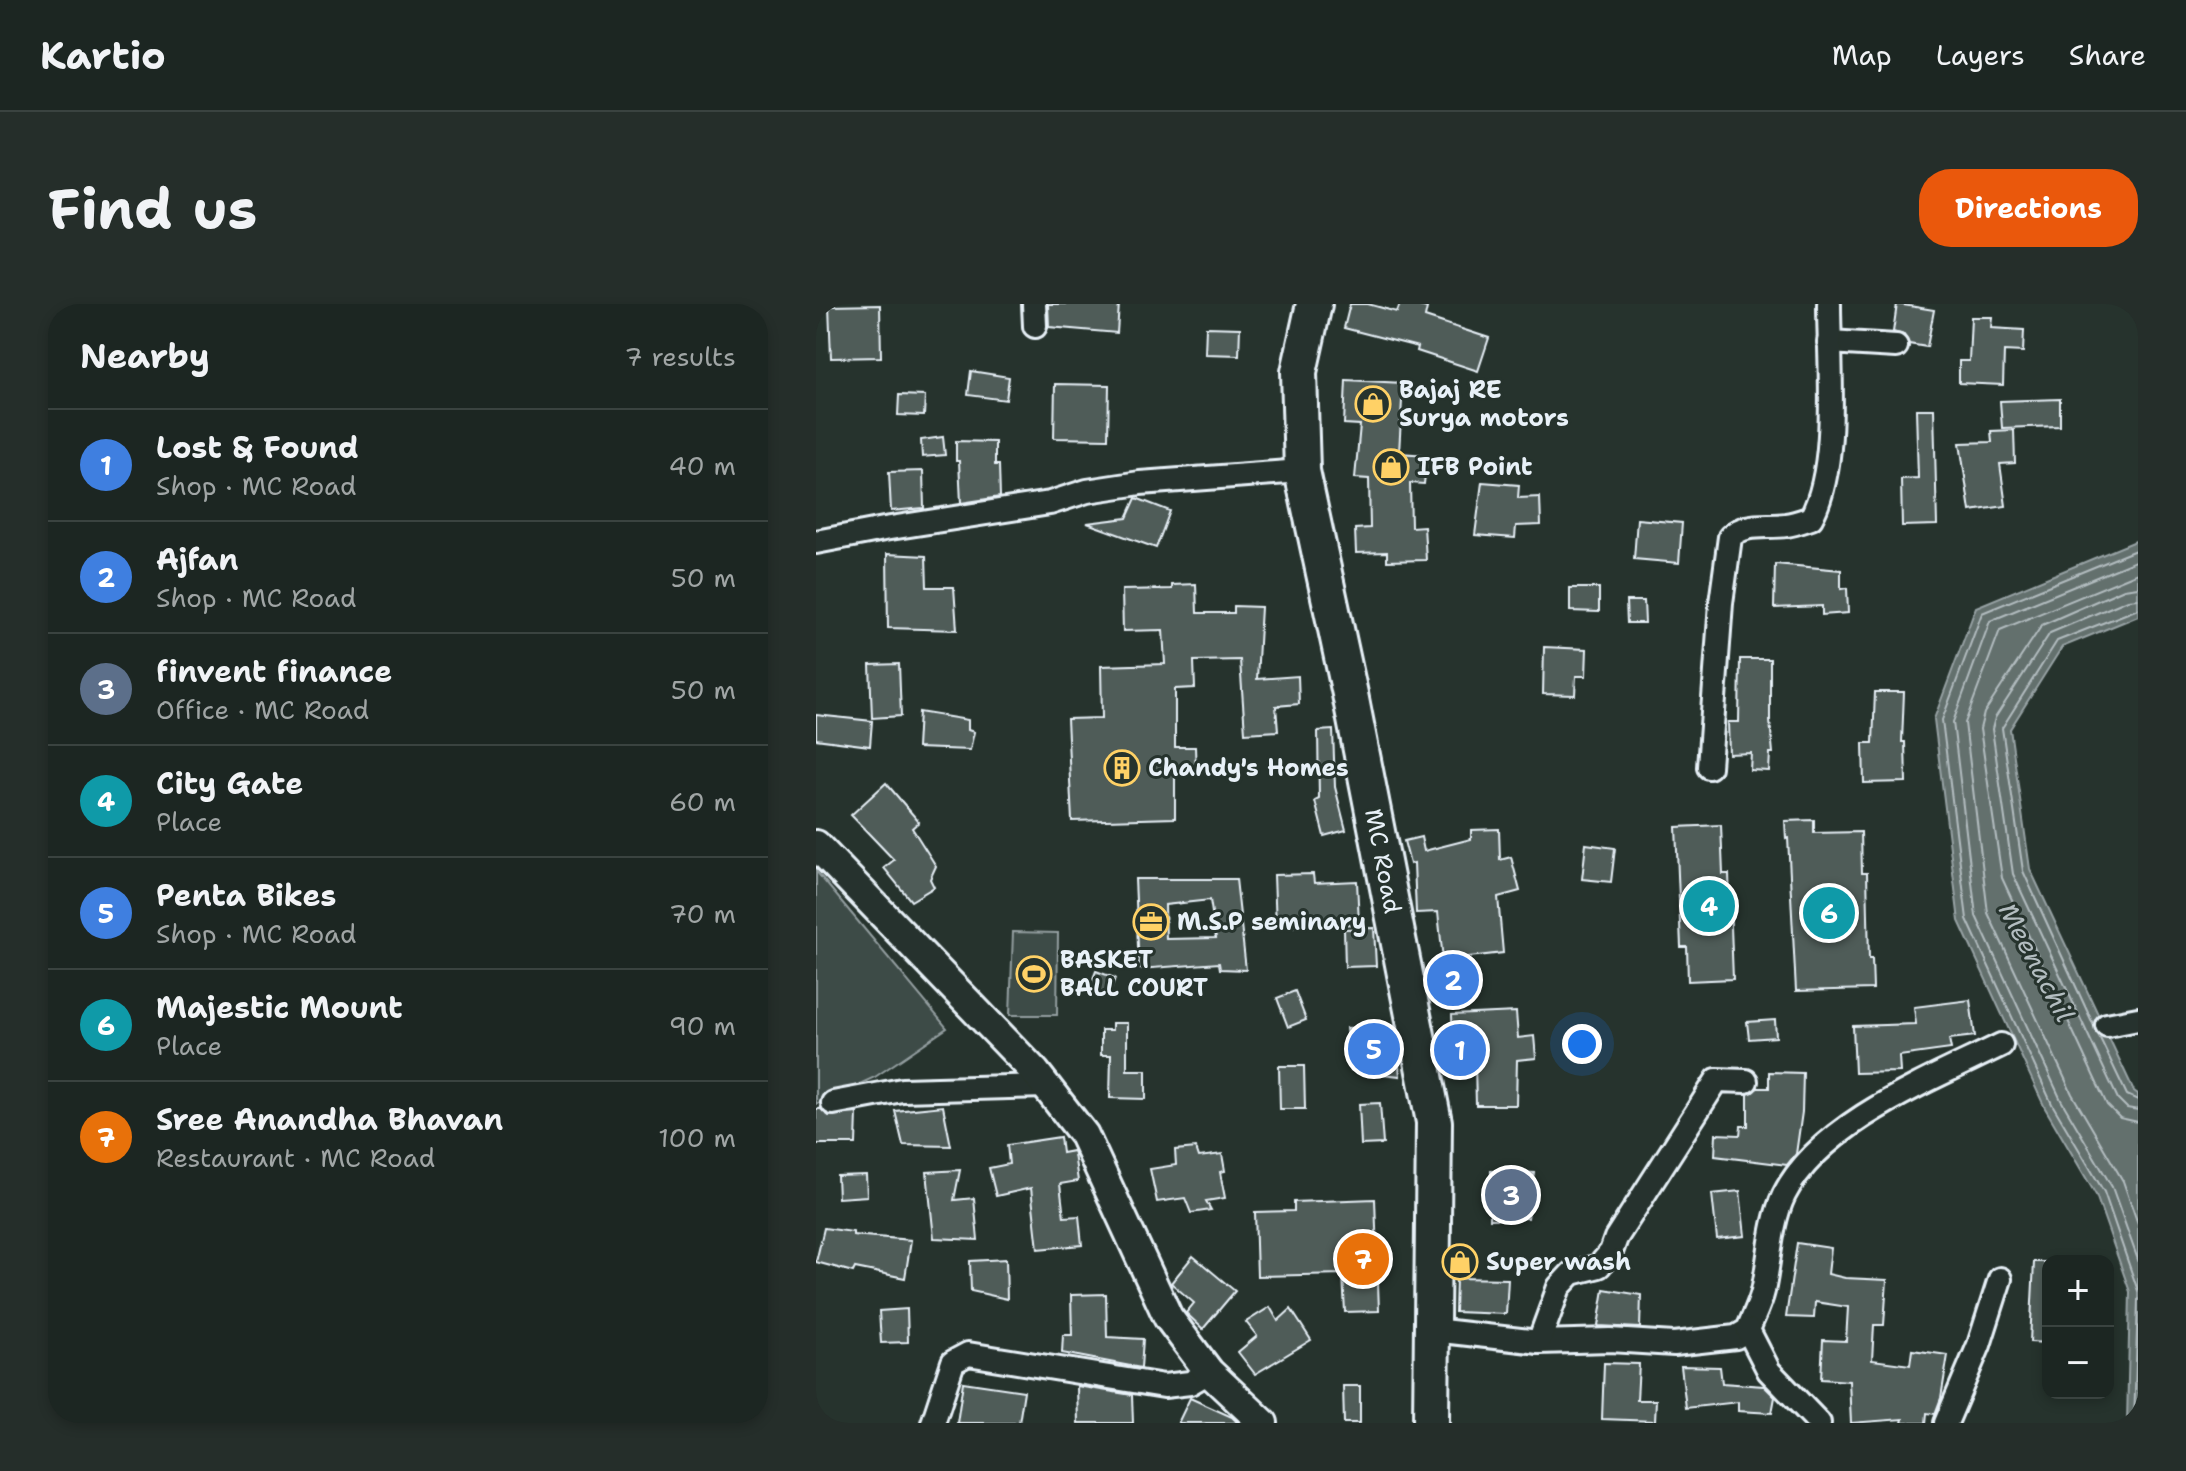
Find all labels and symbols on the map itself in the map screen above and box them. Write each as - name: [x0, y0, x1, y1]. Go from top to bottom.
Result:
- place label: Bajaj RE Surya motors: [1399, 374, 1569, 434]
- shop icon: Bajaj RE Surya motors: [1354, 385, 1392, 423]
- shop icon: IFB Point: [1372, 448, 1410, 486]
- place label: IFB Point: [1417, 451, 1533, 483]
- building icon: Chandy's Homes: [1103, 749, 1141, 787]
- place label: Chandy's Homes: [1148, 752, 1349, 784]
- street label: MC Road: [1357, 806, 1409, 916]
- pin: 4: [1683, 876, 1735, 936]
- pin: 6: [1803, 883, 1855, 943]
- water label: Meenachil: [1991, 896, 2083, 1028]
- office icon: M.S.P seminary: [1132, 903, 1170, 941]
- place label: M.S.P seminary: [1177, 906, 1366, 938]
- place label: BASKET BALL COURT: [1060, 944, 1208, 1004]
- pin: 2: [1427, 950, 1479, 1010]
- sports icon: BASKET BALL COURT: [1015, 955, 1053, 993]
- pin: 5: [1348, 1019, 1400, 1079]
- pin: 1: [1434, 1020, 1486, 1080]
- your location: [1562, 1024, 1602, 1064]
- pin: 3: [1485, 1165, 1537, 1225]
- pin: 7: [1337, 1229, 1389, 1289]
- shop icon: Super wash: [1441, 1243, 1479, 1281]
- place label: Super wash: [1486, 1246, 1631, 1278]

